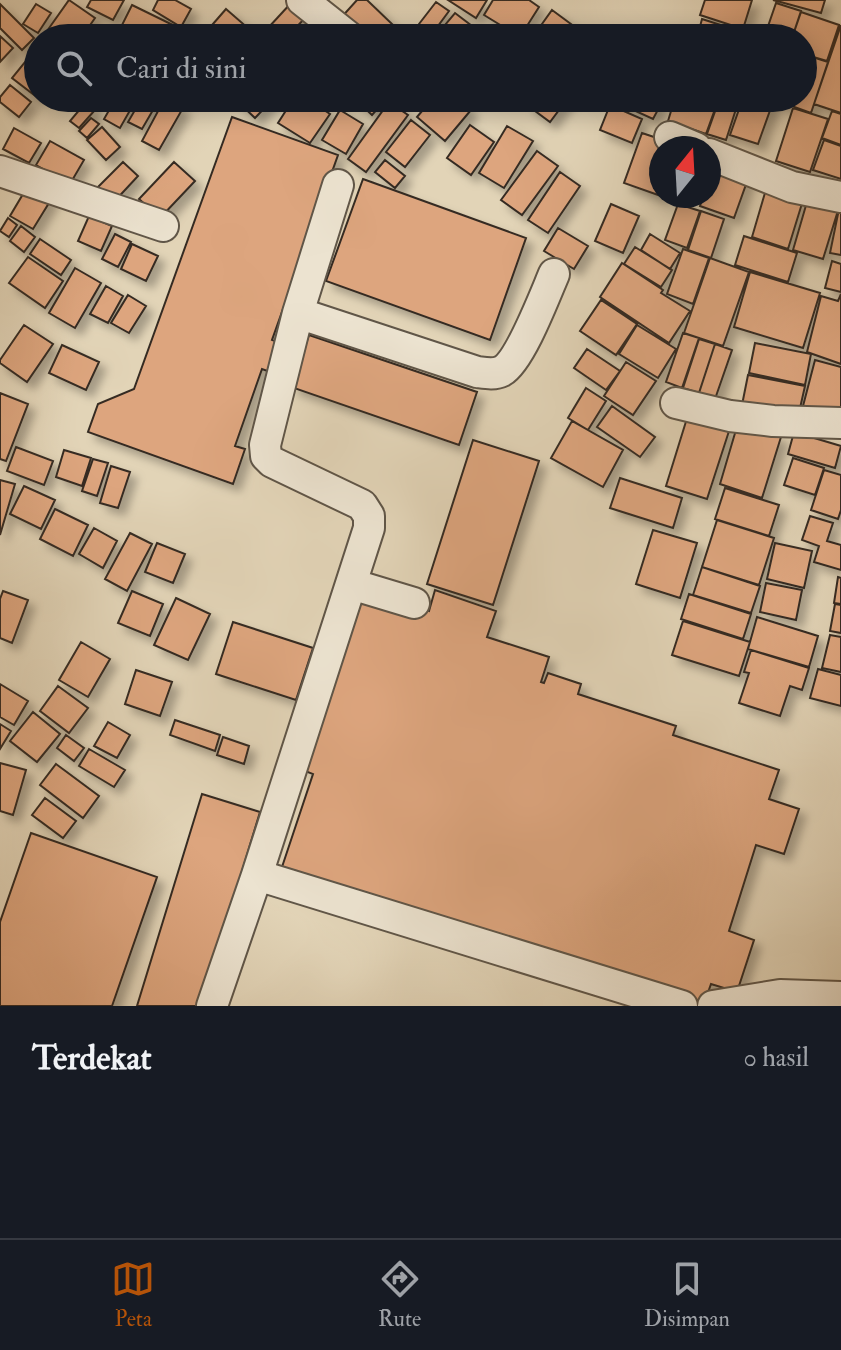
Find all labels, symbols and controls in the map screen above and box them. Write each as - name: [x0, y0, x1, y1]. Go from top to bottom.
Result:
- search box: [24, 24, 817, 112]
- icon: search: [52, 46, 96, 90]
- text: Cari di sini: [116, 50, 246, 87]
- north arrow: [649, 136, 721, 208]
- text: Terdekat: [32, 1037, 152, 1080]
- text: 0 hasil: [743, 1042, 809, 1074]
- tab: Peta: [111, 1257, 155, 1333]
- tab: Rute: [378, 1257, 422, 1333]
- tab: Disimpan: [644, 1257, 730, 1333]

